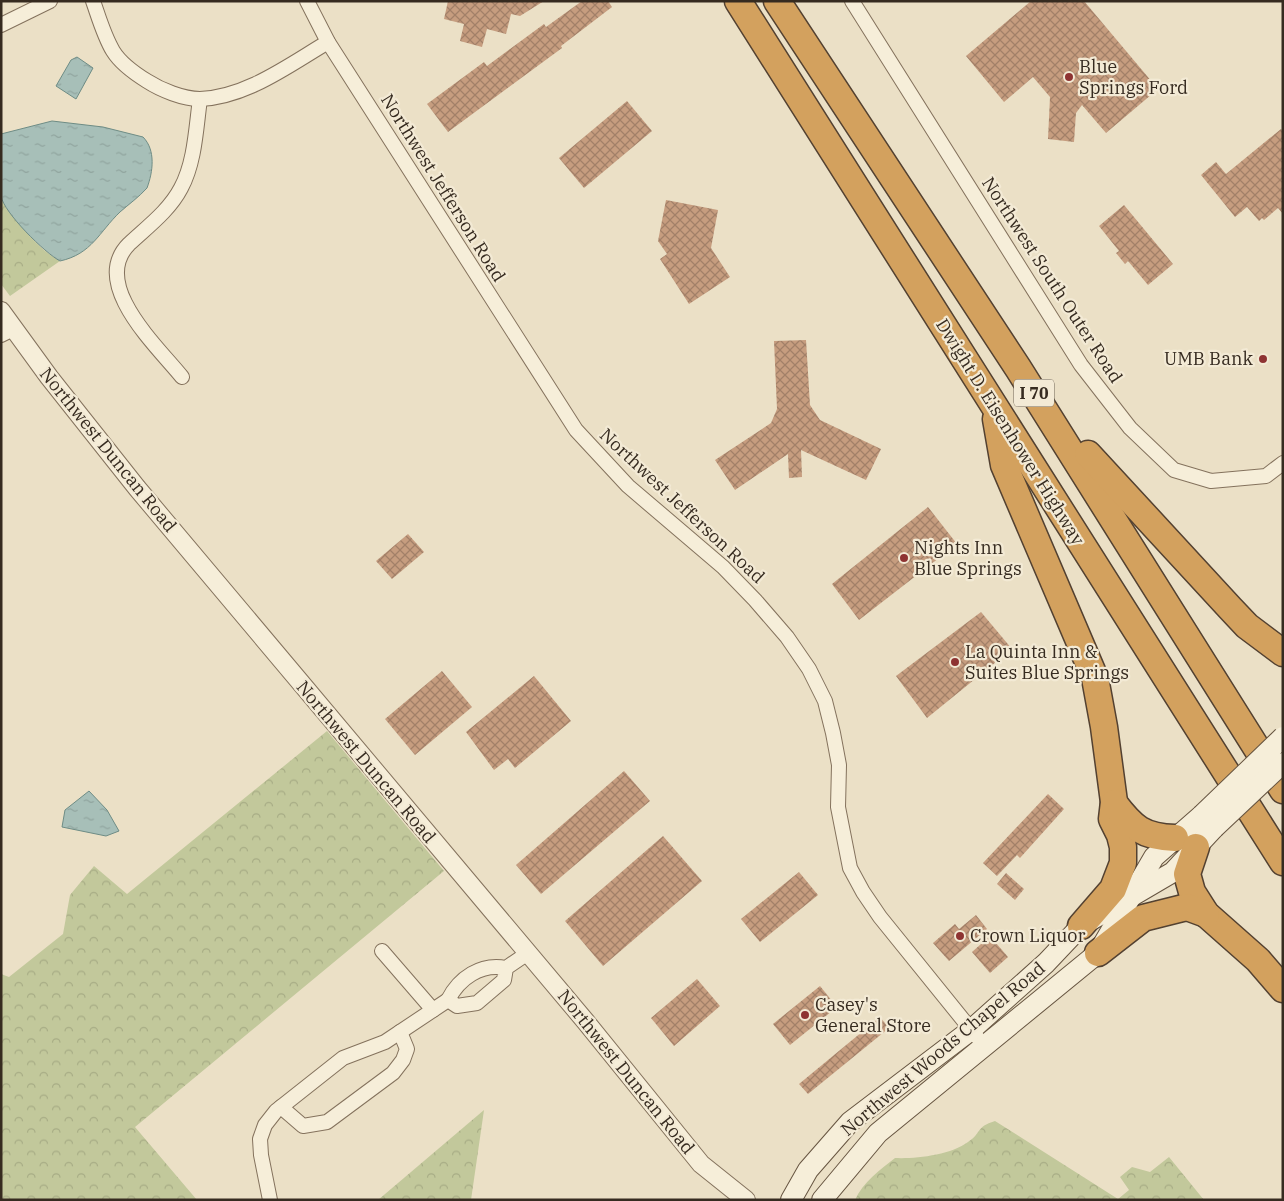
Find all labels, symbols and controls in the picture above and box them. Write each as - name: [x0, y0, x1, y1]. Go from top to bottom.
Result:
- place label: Blue Springs Ford: [1079, 55, 1188, 99]
- marker: Blue Springs Ford: [1063, 71, 1075, 83]
- street label: Northwest Jefferson Road: [376, 89, 511, 286]
- street label: Northwest South Outer Road: [977, 172, 1128, 387]
- street label: Dwight D. Eisenhower Highway: [931, 314, 1090, 550]
- place label: UMB Bank: [1164, 347, 1253, 370]
- marker: UMB Bank: [1257, 353, 1269, 365]
- street label: Northwest Duncan Road: [35, 363, 182, 537]
- road number: I 70: [1014, 379, 1054, 406]
- street label: Northwest Jefferson Road: [595, 423, 770, 588]
- place label: Nights Inn Blue Springs: [914, 536, 1022, 580]
- marker: Nights Inn Blue Springs: [898, 552, 910, 564]
- place label: La Quinta Inn & Suites Blue Springs: [965, 640, 1129, 684]
- marker: La Quinta Inn & Suites Blue Springs: [949, 656, 961, 668]
- street label: Northwest Duncan Road: [292, 676, 441, 848]
- place label: Crown Liquor: [970, 924, 1085, 947]
- marker: Crown Liquor: [954, 930, 966, 942]
- street label: Northwest Woods Chapel Road: [836, 956, 1050, 1141]
- street label: Northwest Duncan Road: [553, 985, 700, 1159]
- place label: Casey's General Store: [815, 993, 931, 1037]
- marker: Casey's General Store: [799, 1009, 811, 1021]

